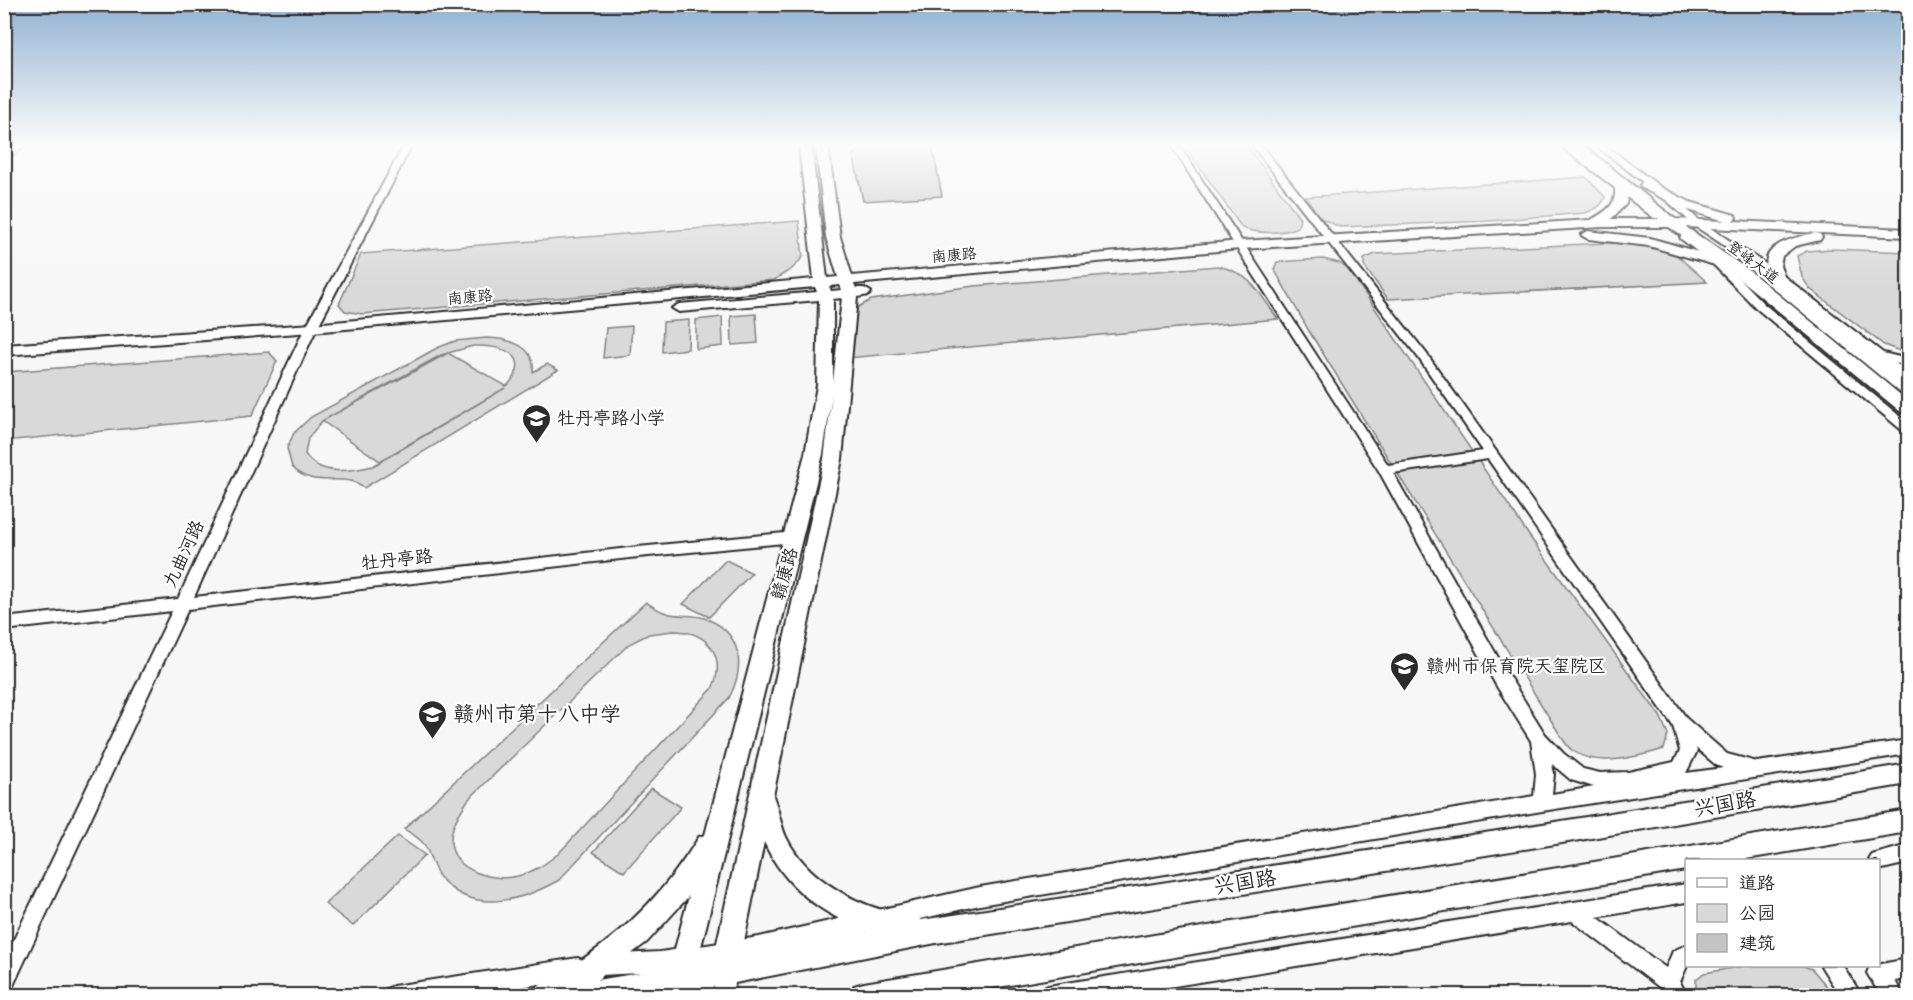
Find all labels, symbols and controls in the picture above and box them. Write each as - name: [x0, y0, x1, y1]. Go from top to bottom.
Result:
- street label: 登峰大道: [1724, 237, 1782, 287]
- street label: 南康路: [931, 244, 977, 266]
- street label: 南康路: [447, 286, 493, 308]
- school or university icon: 牡丹亭路小学: [520, 402, 552, 444]
- place label: 牡丹亭路小学: [557, 408, 665, 429]
- street label: 九曲河路: [159, 517, 209, 591]
- street label: 赣康路: [768, 545, 802, 603]
- street label: 牡丹亭路: [360, 546, 434, 574]
- school or university icon: 赣州市保育院天玺院区: [1389, 650, 1421, 692]
- place label: 赣州市保育院天玺院区: [1426, 656, 1606, 677]
- school or university icon: 赣州市第十八中学: [416, 698, 448, 740]
- place label: 赣州市第十八中学: [453, 702, 621, 726]
- street label: 兴国路: [1692, 787, 1758, 821]
- legend: [1685, 859, 1880, 967]
- street label: 兴国路: [1212, 865, 1278, 899]
- text: 道路: [1739, 873, 1775, 894]
- text: 公园: [1739, 903, 1775, 924]
- text: 建筑: [1739, 933, 1775, 954]

